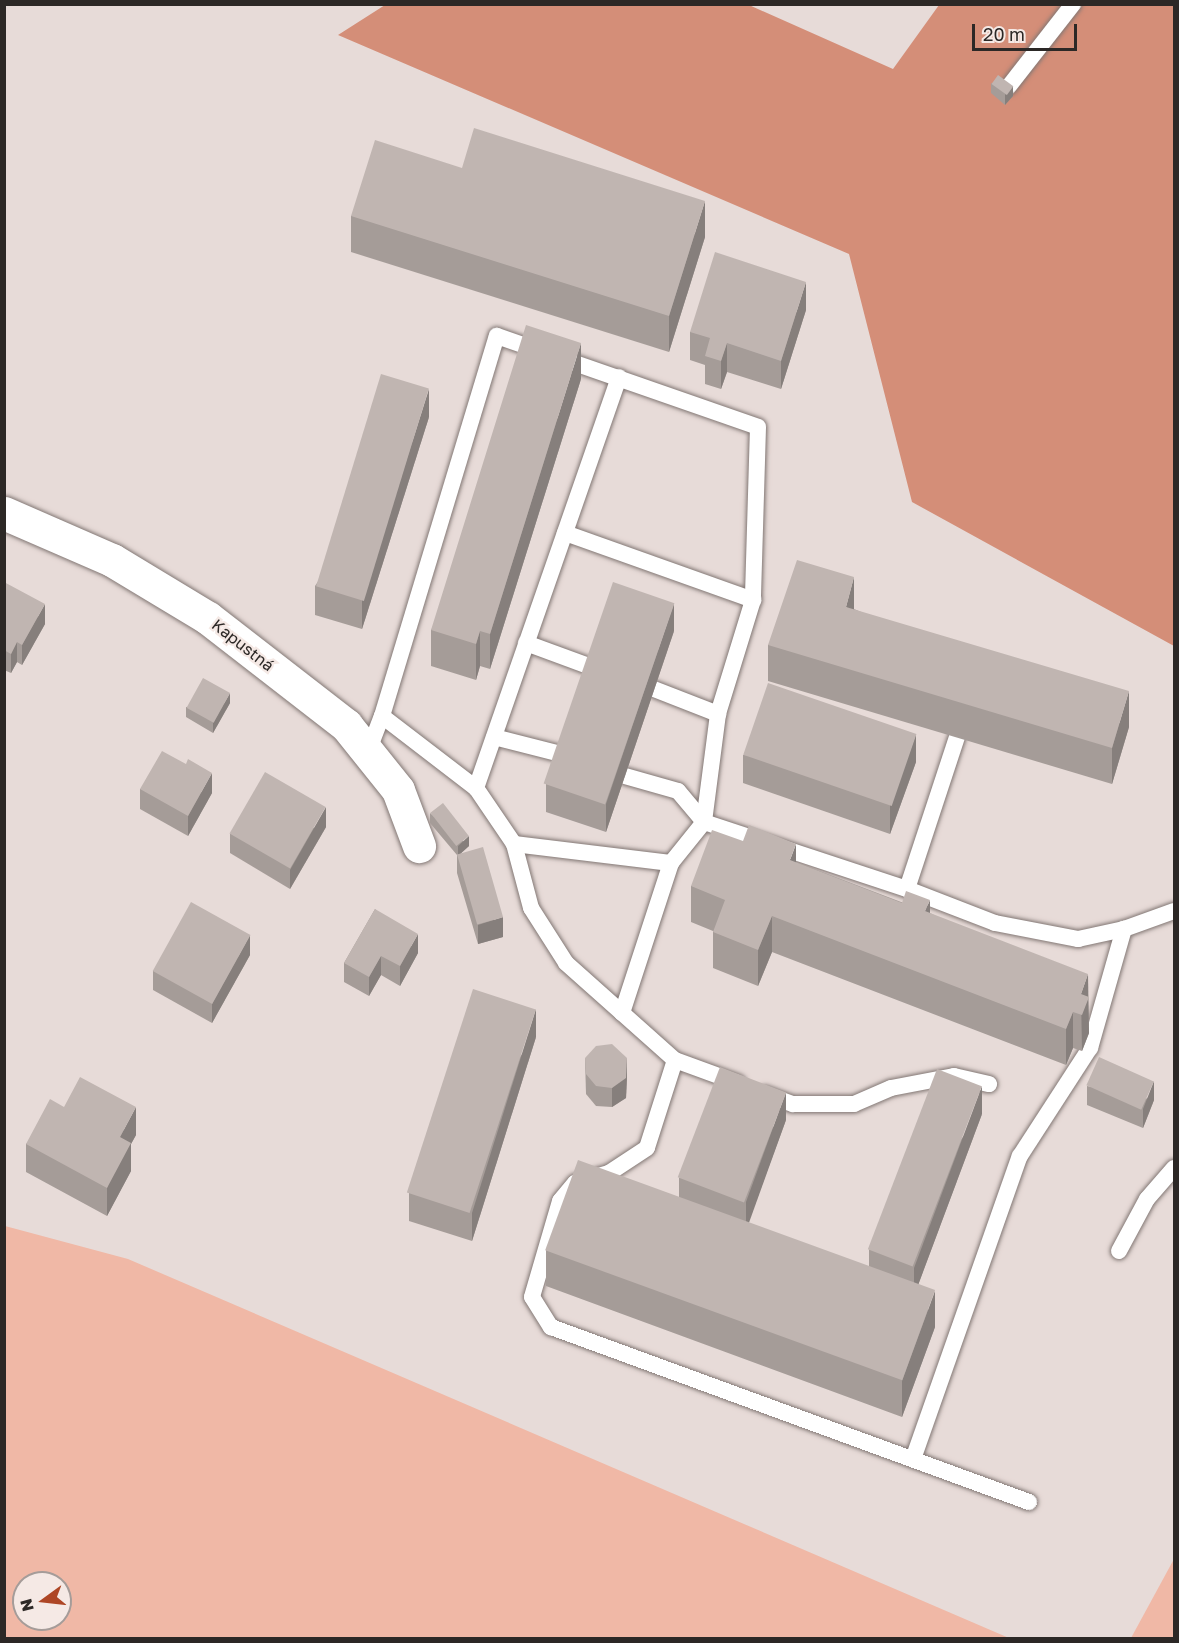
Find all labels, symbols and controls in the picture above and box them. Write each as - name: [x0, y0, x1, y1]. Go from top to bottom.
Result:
- scale bar: [975, 12, 1080, 50]
- text: 20 m: [983, 23, 1025, 45]
- street label: Kapustná: [208, 615, 278, 675]
- north arrow: [12, 1571, 72, 1631]
- text: N: [15, 1597, 38, 1614]

